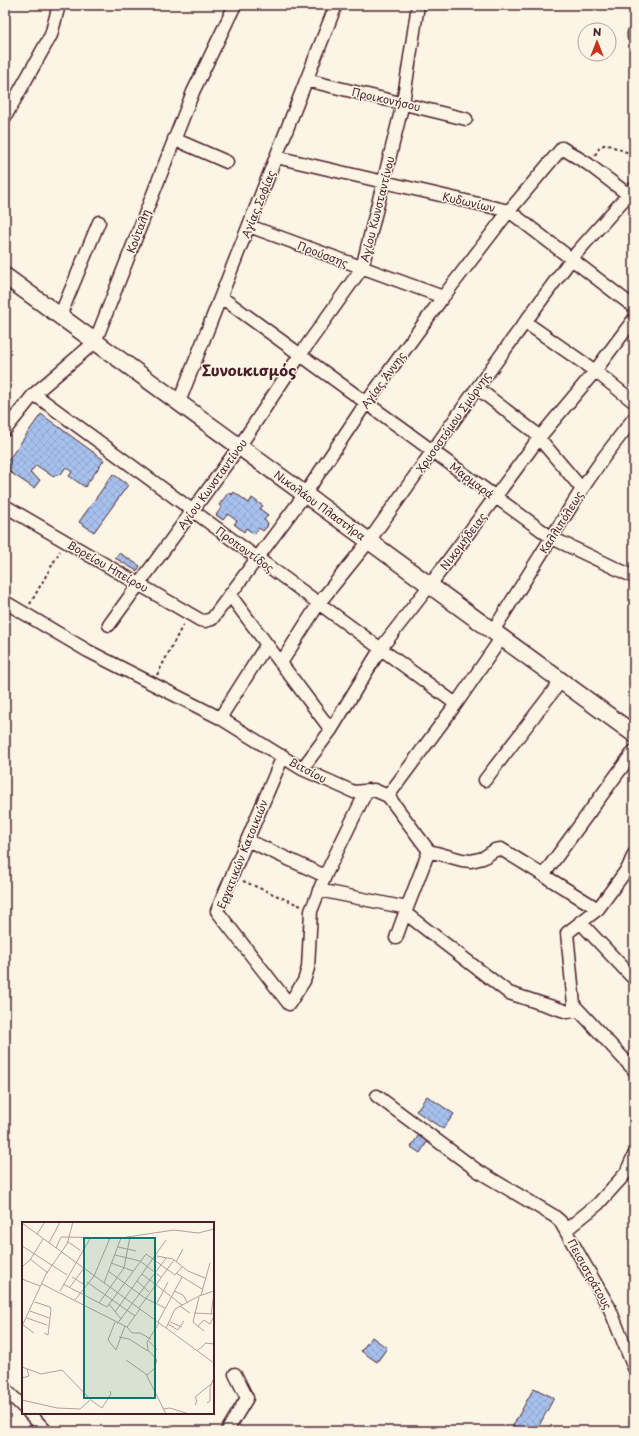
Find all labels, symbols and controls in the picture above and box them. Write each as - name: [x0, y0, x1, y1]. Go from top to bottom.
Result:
- north arrow: [577, 22, 617, 62]
- text: N: [593, 23, 602, 40]
- street label: Προικονήσου: [350, 83, 422, 115]
- street label: Αγίου Κωνσταντίνου: [356, 154, 398, 264]
- street label: Αγίας Σοφίας: [237, 167, 279, 241]
- street label: Κυδωνίων: [441, 188, 497, 216]
- street label: Κούταλη: [122, 207, 154, 255]
- street label: Προύσσης: [295, 237, 351, 272]
- street label: Αγίας Άννης: [356, 348, 410, 412]
- district label: Συνοικισμός: [202, 358, 296, 381]
- street label: Χρυσοστόμου Σμύρνης: [412, 368, 494, 476]
- street label: Αγίου Κωνσταντίνου: [173, 435, 251, 533]
- street label: Μαρμαρά: [446, 458, 498, 502]
- street label: Νικολάου Πλαστήρα: [271, 466, 369, 544]
- street label: Καλλιπόλεως: [535, 487, 587, 557]
- street label: Νικομήδειας: [436, 508, 491, 573]
- street label: Προποντίδος: [212, 522, 278, 576]
- street label: Βορείου Ηπείρου: [64, 536, 152, 596]
- street label: Βιτσίου: [286, 753, 330, 787]
- street label: Εργατικών Κατοικιών: [212, 797, 272, 911]
- inset map: [22, 1222, 214, 1414]
- street label: Πεισιστράτους: [564, 1236, 617, 1313]

